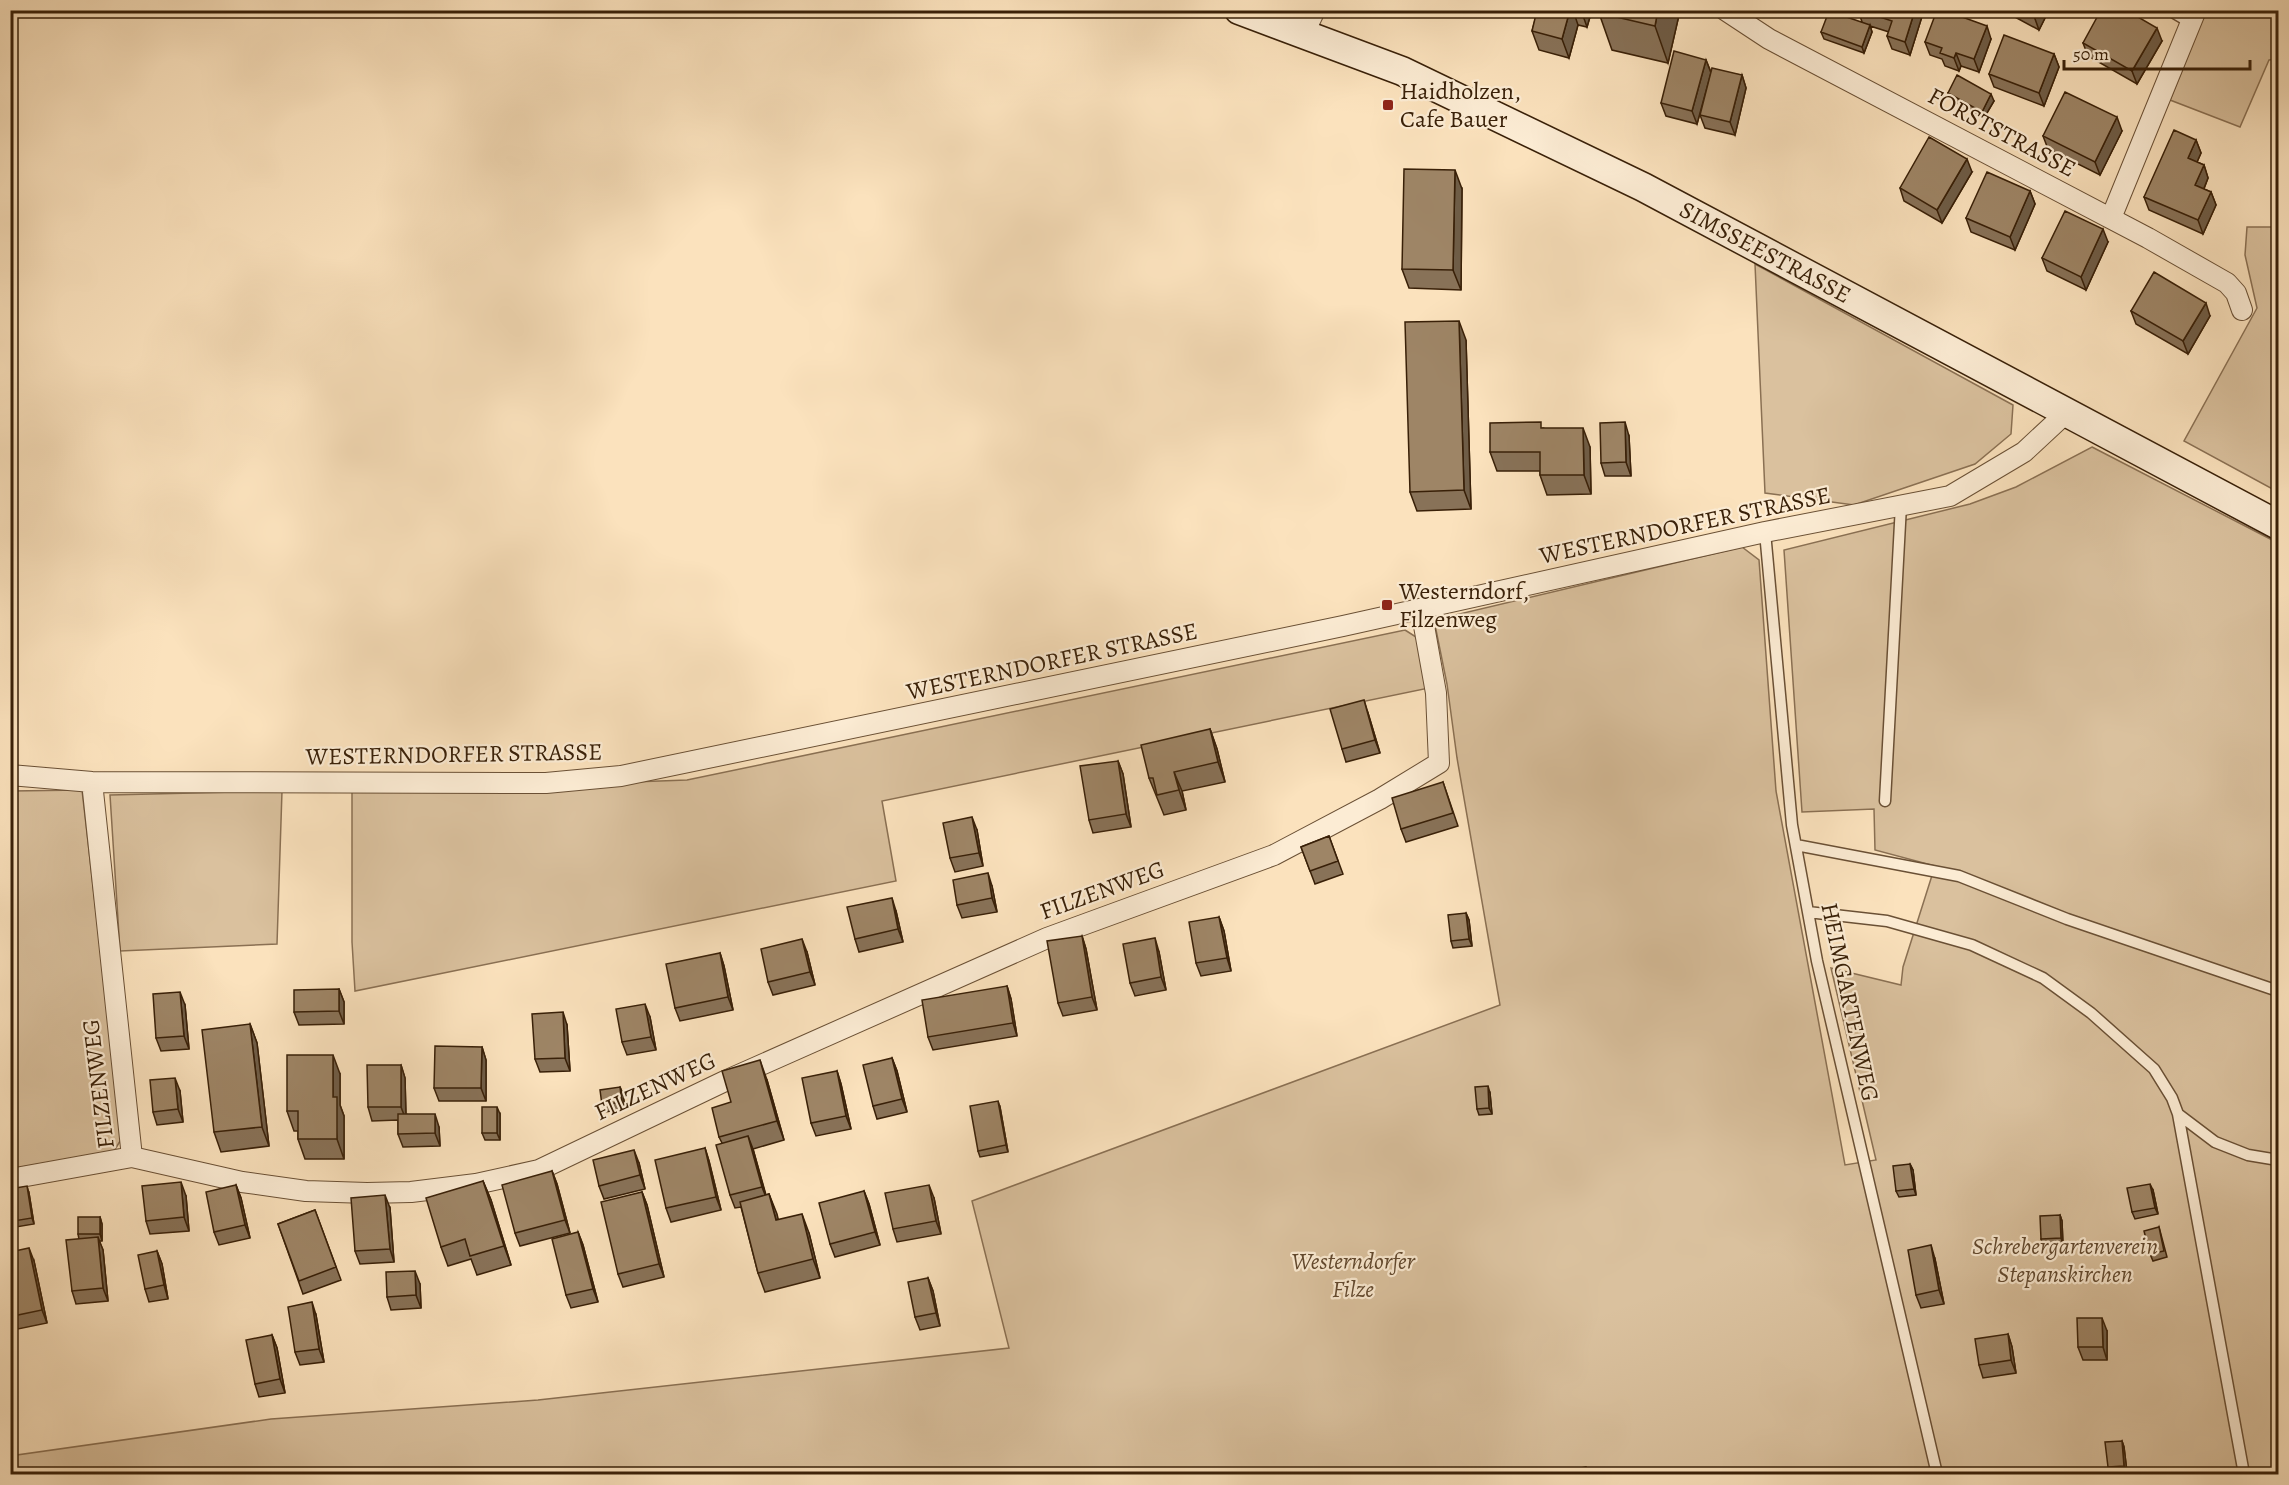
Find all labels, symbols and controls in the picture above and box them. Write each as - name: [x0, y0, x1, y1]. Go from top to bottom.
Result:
- scale bar: [2064, 33, 2250, 71]
- text: 50 m: [2073, 42, 2109, 66]
- place label: Haidholzen, Cafe Bauer: [1400, 75, 1521, 135]
- street label: FORSTSTRASSE: [1922, 80, 2082, 184]
- marker: Haidholzen, Cafe Bauer: [1381, 98, 1395, 112]
- street label: SIMSSEESTRASSE: [1674, 193, 1857, 311]
- street label: WESTERNDORFER STRASSE: [1536, 479, 1833, 572]
- place label: Westerndorf, Filzenweg: [1398, 575, 1529, 635]
- marker: Westerndorf, Filzenweg: [1380, 598, 1394, 612]
- street label: WESTERNDORFER STRASSE: [903, 615, 1200, 708]
- street label: WESTERNDORFER STRASSE: [304, 735, 603, 773]
- street label: FILZENWEG: [1035, 853, 1169, 927]
- street label: HEIMGARTENWEG: [1813, 900, 1887, 1104]
- street label: FILZENWEG: [74, 1017, 122, 1151]
- street label: FILZENWEG: [589, 1044, 721, 1128]
- park label: Schrebergartenverein Stepanskirchen: [1972, 1230, 2158, 1290]
- park label: Westerndorfer Filze: [1291, 1245, 1416, 1305]

